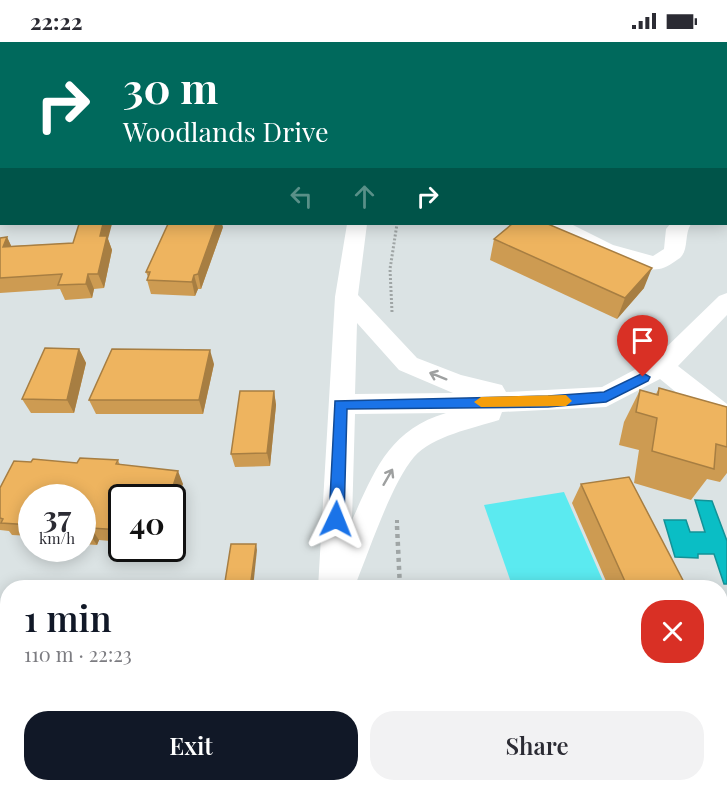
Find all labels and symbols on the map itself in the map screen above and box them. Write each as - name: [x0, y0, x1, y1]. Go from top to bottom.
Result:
- pin: [617, 315, 668, 377]
- one-way arrow: [429, 370, 448, 381]
- one-way arrow: [382, 469, 394, 486]
- speed limit sign: 40: [108, 484, 186, 562]
- position arrow: [304, 487, 368, 551]

